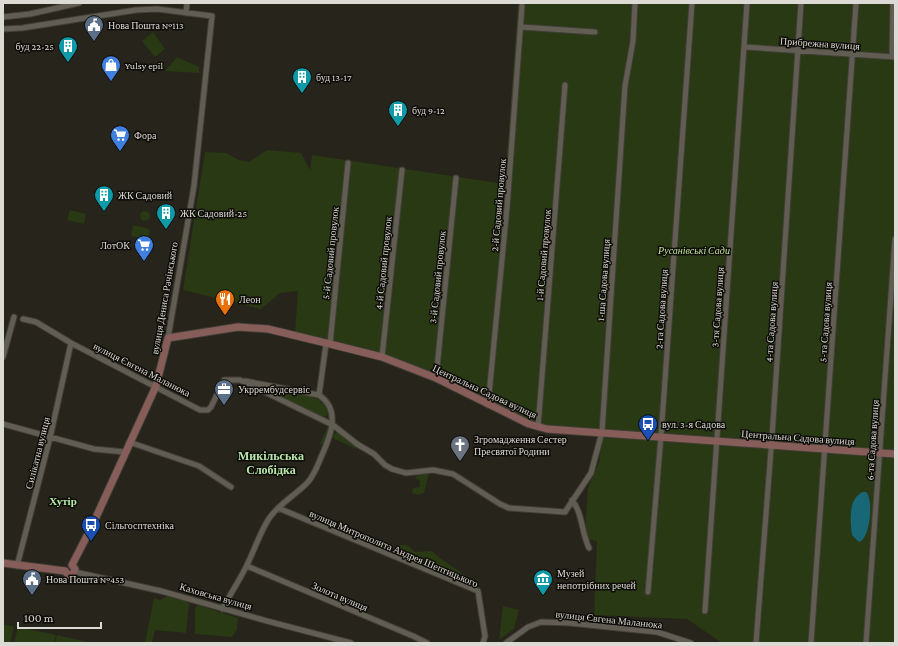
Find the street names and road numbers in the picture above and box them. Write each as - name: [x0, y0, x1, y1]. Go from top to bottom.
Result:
- street label: Прибрежна вулиця: [780, 35, 861, 52]
- street label: 2-й Садовий провулок: [489, 158, 508, 252]
- street label: 5-й Садовий провулок: [320, 206, 341, 300]
- street label: 1-й Садовий провулок: [534, 209, 553, 301]
- street label: 4-й Садовий провулок: [373, 216, 394, 310]
- street label: 3-й Садовий провулок: [427, 230, 448, 324]
- street label: 1-ша Садова вулиця: [595, 238, 612, 321]
- street label: вулиця Дениса Рачінського: [149, 241, 180, 355]
- street label: 3-тя Садова вулиця: [709, 266, 726, 348]
- street label: 2-га Садова вулиця: [653, 268, 670, 349]
- street label: 4-та Садова вулиця: [763, 281, 780, 363]
- street label: 5-та Садова вулиця: [817, 281, 834, 363]
- street label: вулиця Євгена Маланюка: [91, 340, 193, 399]
- street label: Центральна Садова вулиця: [431, 362, 539, 421]
- street label: 6-та Садова вулиця: [864, 399, 881, 481]
- street label: Силікатна вулиця: [23, 416, 52, 490]
- street label: Центральна Садова вулиця: [741, 428, 855, 447]
- street label: вулиця Митрополита Андрея Шептицького: [308, 508, 480, 589]
- street label: Золота вулиця: [310, 580, 370, 613]
- street label: Каховська вулиця: [179, 581, 254, 612]
- street label: вулиця Євгена Маланюка: [555, 608, 663, 631]

